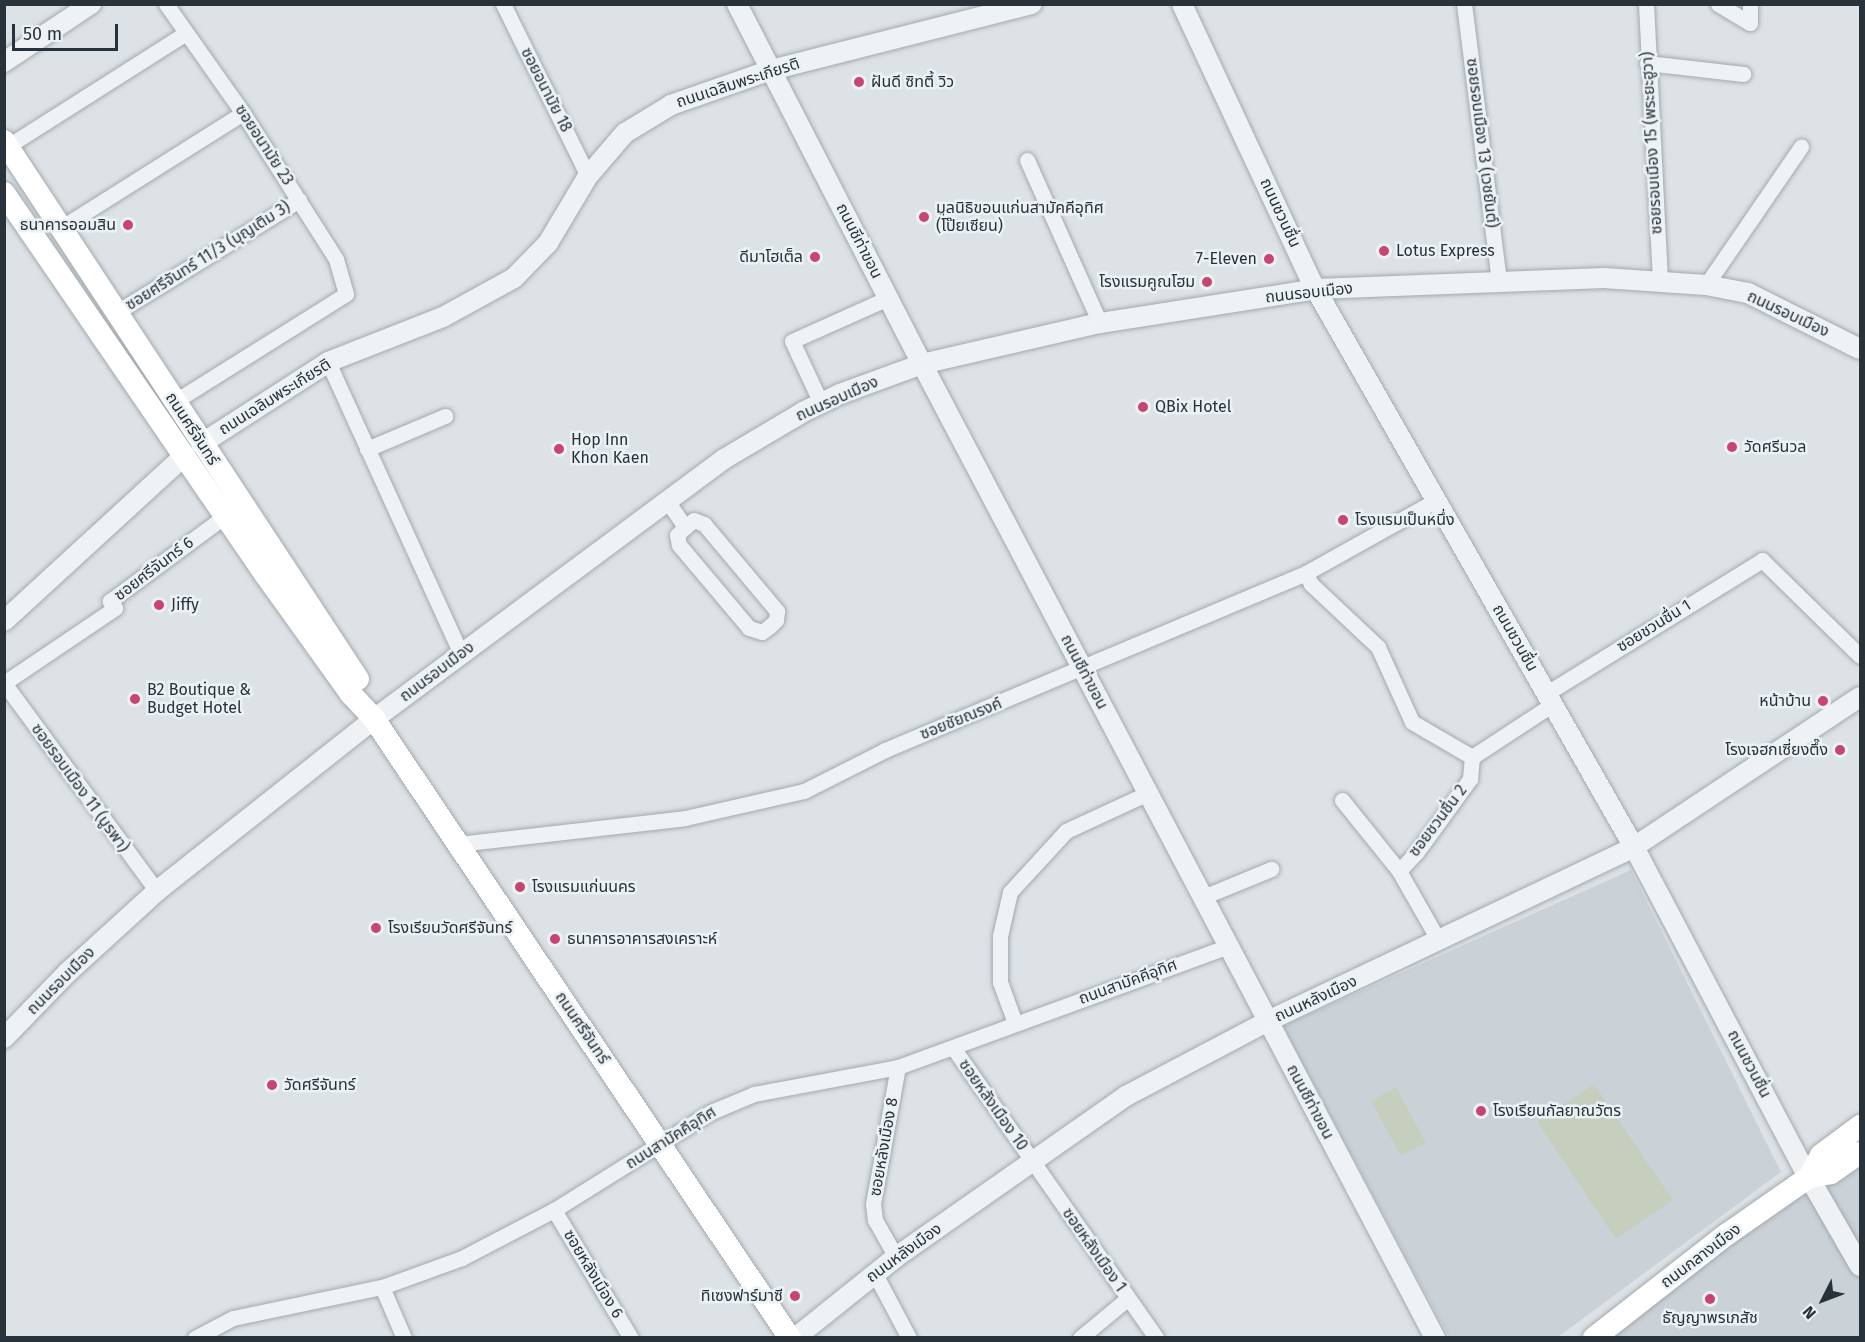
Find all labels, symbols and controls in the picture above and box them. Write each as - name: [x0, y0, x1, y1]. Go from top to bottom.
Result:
- scale bar: [15, 12, 122, 50]
- text: 50 m: [23, 23, 62, 45]
- street label: ซอยอนามัย 18: [516, 44, 576, 136]
- street label: ซอยรอบเมือง 15 (พระยะฮูวา): [1638, 51, 1666, 235]
- street label: ถนนเฉลิมพระเกียรติ: [674, 54, 802, 112]
- street label: ซอยรอบเมือง 13 (เวชยันต์): [1462, 57, 1502, 229]
- place label: ฝันดี ซิทตี้ วิว: [871, 72, 954, 92]
- marker: ฝันดี ซิทตี้ วิว: [852, 75, 866, 89]
- street label: ซอยอนามัย 23: [231, 101, 297, 189]
- street label: ถนนชวนชื่น: [1256, 175, 1304, 251]
- street label: ซอยศรีจันทร์ 11/3 (บุญเติม 3): [122, 197, 294, 315]
- place label: มูลนิธิขอนแก่นสามัคคีอุทิศ (โป๊ยเซียน): [936, 198, 1104, 236]
- street label: ถนนชีท่าขอน: [832, 200, 886, 282]
- marker: มูลนิธิขอนแก่นสามัคคีอุทิศ (โป๊ยเซียน): [917, 210, 931, 224]
- place label: ธนาคารออมสิน: [20, 215, 116, 235]
- marker: ธนาคารออมสิน: [121, 218, 135, 232]
- place label: Lotus Express: [1396, 241, 1495, 261]
- marker: Lotus Express: [1377, 244, 1391, 258]
- place label: ดีมาโฮเต็ล: [739, 247, 803, 267]
- place label: 7-Eleven: [1196, 249, 1257, 269]
- marker: ดีมาโฮเต็ล: [808, 250, 822, 264]
- marker: 7-Eleven: [1262, 252, 1276, 266]
- place label: โรงแรมคูณโฮม: [1099, 272, 1195, 292]
- marker: โรงแรมคูณโฮม: [1200, 275, 1214, 289]
- street label: ถนนรอบเมือง: [1264, 279, 1354, 307]
- street label: ถนนรอบเมือง: [1744, 287, 1832, 341]
- street label: ถนนเฉลิมพระเกียรติ: [215, 355, 335, 439]
- street label: ถนนรอบเมือง: [793, 372, 881, 426]
- street label: ถนนศรีจันทร์: [161, 389, 223, 469]
- place label: QBix Hotel: [1155, 397, 1231, 417]
- marker: QBix Hotel: [1136, 400, 1150, 414]
- place label: Hop Inn Khon Kaen: [571, 430, 649, 468]
- place label: วัดศรีนวล: [1744, 437, 1806, 457]
- marker: วัดศรีนวล: [1725, 440, 1739, 454]
- marker: Hop Inn Khon Kaen: [552, 442, 566, 456]
- place label: โรงแรมเป็นหนึ่ง: [1355, 510, 1455, 530]
- marker: โรงแรมเป็นหนึ่ง: [1336, 513, 1350, 527]
- street label: ซอยศรีจันทร์ 6: [111, 533, 197, 605]
- place label: Jiffy: [171, 595, 199, 615]
- street label: ซอยชวนชื่น 1: [1613, 596, 1695, 656]
- marker: Jiffy: [152, 598, 166, 612]
- street label: ถนนชวนชื่น: [1488, 601, 1542, 675]
- street label: ถนนชีท่าขอน: [1056, 631, 1112, 713]
- street label: ถนนรอบเมือง: [396, 638, 478, 706]
- place label: B2 Boutique & Budget Hotel: [147, 680, 251, 718]
- place label: หน้าบ้าน: [1759, 691, 1811, 711]
- marker: B2 Boutique & Budget Hotel: [128, 692, 142, 706]
- street label: ซอยชัยณรงค์: [917, 694, 1005, 744]
- marker: หน้าบ้าน: [1816, 694, 1830, 708]
- street label: ซอยรอบเมือง 11 (บูรพา): [27, 720, 133, 856]
- place label: โรงเจฮกเซี่ยงตึ๊ง: [1725, 740, 1828, 760]
- marker: โรงเจฮกเซี่ยงตึ๊ง: [1833, 743, 1847, 757]
- street label: ซอยชวนชื่น 2: [1405, 781, 1471, 861]
- place label: โรงแรมแก่นนคร: [532, 877, 636, 897]
- marker: โรงแรมแก่นนคร: [513, 880, 527, 894]
- place label: โรงเรียนวัดศรีจันทร์: [388, 918, 512, 938]
- marker: โรงเรียนวัดศรีจันทร์: [369, 921, 383, 935]
- place label: ธนาคารอาคารสงเคราะห์: [567, 929, 717, 949]
- marker: ธนาคารอาคารสงเคราะห์: [548, 932, 562, 946]
- street label: ถนนรอบเมือง: [23, 943, 99, 1019]
- street label: ถนนสามัคคีอุทิศ: [1076, 955, 1180, 1009]
- street label: ถนนหลังเมือง: [1272, 972, 1360, 1026]
- street label: ถนนศรีจันทร์: [551, 988, 613, 1068]
- street label: ถนนชวนชื่น: [1723, 1027, 1775, 1101]
- street label: ซอยหลังเมือง 10: [954, 1056, 1032, 1154]
- street label: ถนนชีท่าขอน: [1282, 1061, 1338, 1143]
- place label: วัดศรีจันทร์: [284, 1075, 355, 1095]
- marker: วัดศรีจันทร์: [265, 1078, 279, 1092]
- street label: ซอยหลังเมือง 8: [866, 1096, 902, 1198]
- place label: โรงเรียนกัลยาณวัตร: [1493, 1101, 1621, 1121]
- street label: ถนนสามัคคีอุทิศ: [622, 1102, 720, 1174]
- marker: โรงเรียนกัลยาณวัตร: [1474, 1104, 1488, 1118]
- street label: ซอยหลังเมือง 1: [1058, 1204, 1130, 1296]
- street label: ถนนหลังเมือง: [862, 1219, 946, 1287]
- street label: ถนนกลางเมือง: [1657, 1220, 1745, 1292]
- street label: ซอยหลังเมือง 6: [559, 1226, 627, 1322]
- north arrow: [1793, 1270, 1853, 1330]
- place label: ทิเซงฟาร์มาซี: [701, 1286, 783, 1306]
- marker: ทิเซงฟาร์มาซี: [788, 1289, 802, 1303]
- marker: ธัญญาพรเภสัช: [1703, 1292, 1717, 1306]
- text: N: [1799, 1302, 1820, 1323]
- place label: ธัญญาพรเภสัช: [1662, 1308, 1758, 1328]

